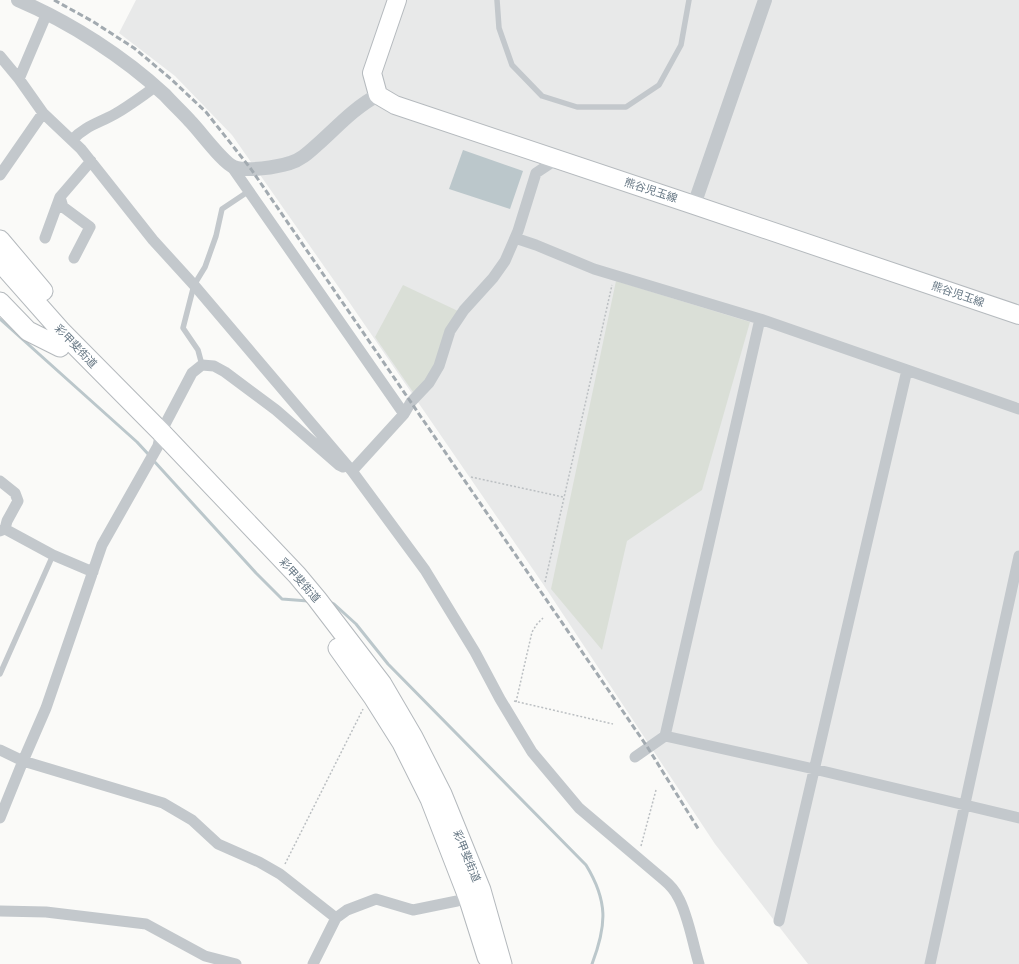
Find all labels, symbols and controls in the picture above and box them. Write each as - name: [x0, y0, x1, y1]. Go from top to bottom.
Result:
- street label: 熊谷児玉線: [623, 176, 679, 205]
- street label: 熊谷児玉線: [930, 279, 986, 310]
- street label: 彩甲斐街道: [52, 322, 99, 371]
- street label: 彩甲斐街道: [276, 556, 323, 605]
- street label: 彩甲斐街道: [450, 828, 483, 884]

